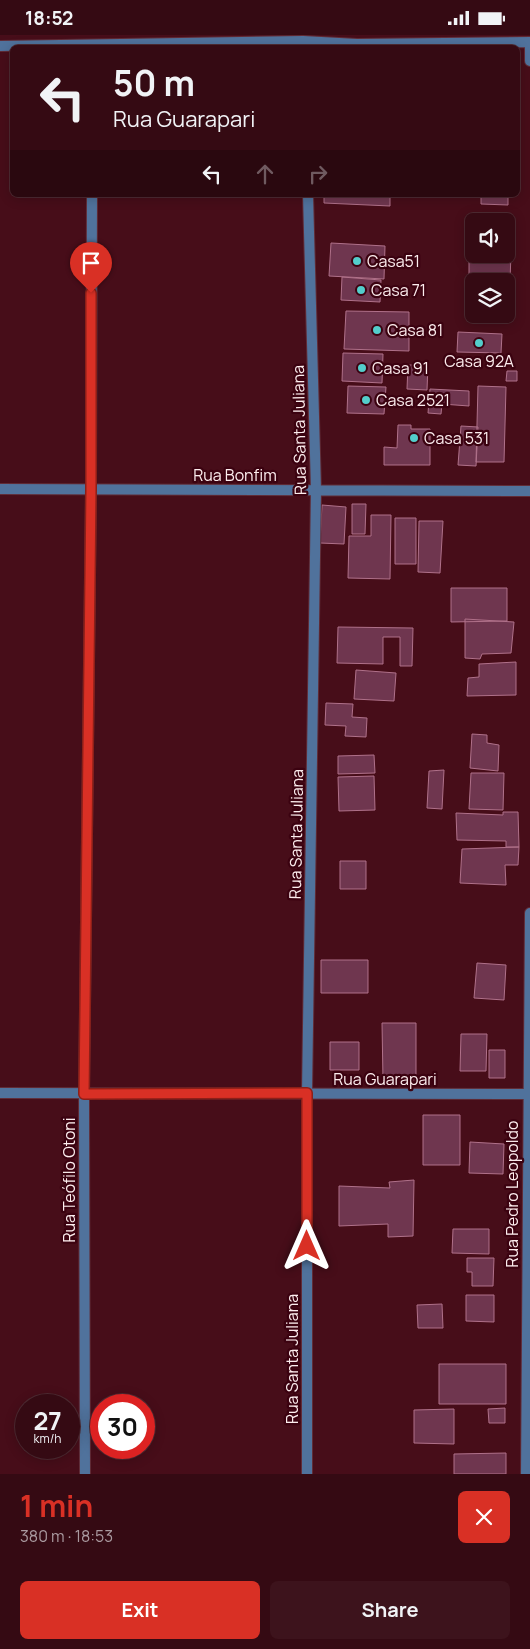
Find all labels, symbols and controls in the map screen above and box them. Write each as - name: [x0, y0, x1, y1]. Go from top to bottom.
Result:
- text: 18:52: [25, 5, 73, 31]
- text: 50 m: [113, 59, 195, 107]
- icon: left: [30, 65, 95, 130]
- text: Rua Guarapari: [113, 104, 255, 134]
- icon: left: [198, 160, 226, 188]
- icon: ahead: [251, 160, 279, 188]
- icon: right: [304, 160, 332, 188]
- map controls: [465, 213, 515, 323]
- button: sound: [465, 213, 515, 263]
- pin: [70, 242, 112, 293]
- icon: arrive: [77, 249, 105, 277]
- place label: Casa51: [367, 250, 420, 272]
- marker: Casa51: [351, 255, 363, 267]
- button: layers: [465, 273, 515, 323]
- place label: Casa 71: [371, 279, 426, 301]
- marker: Casa 71: [355, 284, 367, 296]
- place label: Casa 81: [387, 319, 443, 341]
- marker: Casa 81: [371, 324, 383, 336]
- marker: Casa 92A: [473, 337, 485, 349]
- place label: Casa 92A: [444, 350, 514, 372]
- place label: Casa 91: [372, 357, 429, 379]
- marker: Casa 91: [356, 362, 368, 374]
- street label: Rua Santa Juliana: [287, 365, 311, 495]
- place label: Casa 2521: [376, 389, 450, 411]
- marker: Casa 2521: [360, 394, 372, 406]
- place label: Casa 531: [424, 427, 489, 449]
- marker: Casa 531: [408, 432, 420, 444]
- street label: Rua Bonfim: [193, 464, 277, 486]
- street label: Rua Santa Juliana: [284, 769, 308, 899]
- street label: Rua Guarapari: [333, 1068, 437, 1090]
- street label: Rua Teófilo Otoni: [58, 1117, 80, 1243]
- street label: Rua Pedro Leopoldo: [501, 1121, 523, 1268]
- position arrow: [280, 1219, 332, 1271]
- street label: Rua Santa Juliana: [281, 1294, 303, 1424]
- speed limit sign: 30: [90, 1394, 155, 1459]
- text: 27: [33, 1403, 62, 1438]
- text: km/h: [34, 1430, 61, 1447]
- text: 1 min: [20, 1485, 93, 1526]
- button: close: [458, 1491, 510, 1543]
- text: 380 m · 18:53: [20, 1525, 113, 1547]
- button: Exit: [20, 1581, 260, 1639]
- button: Share: [270, 1581, 510, 1639]

